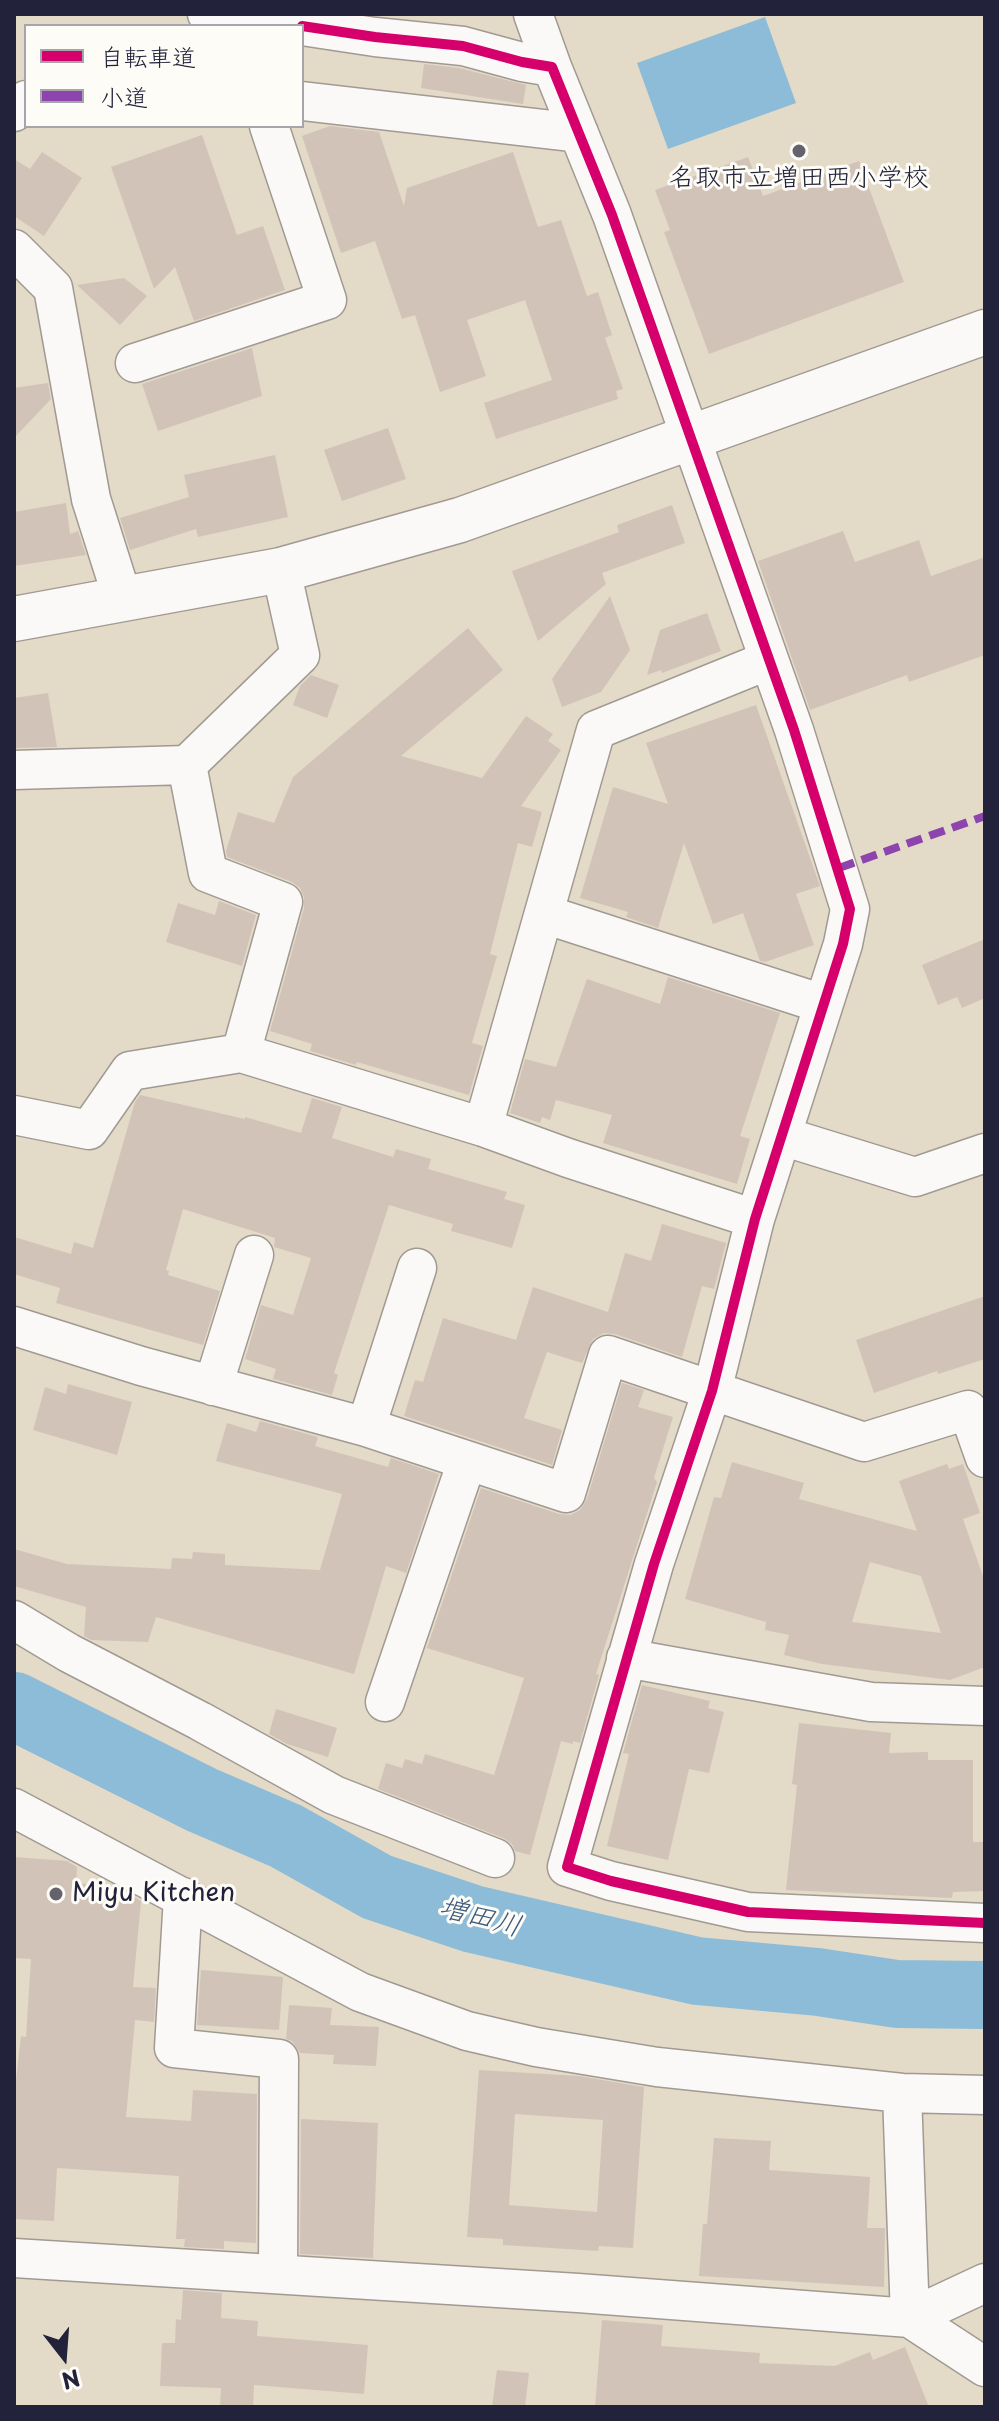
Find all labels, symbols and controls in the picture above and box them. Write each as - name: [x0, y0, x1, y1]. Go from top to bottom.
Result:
- legend: [24, 24, 304, 128]
- text: 自転車道: [100, 38, 196, 74]
- text: 小道: [100, 78, 148, 114]
- marker: 名取市立増田西小学校: [790, 142, 808, 160]
- place label: 名取市立増田西小学校: [669, 163, 929, 195]
- place label: Miyu Kitchen: [72, 1878, 235, 1910]
- marker: Miyu Kitchen: [47, 1885, 65, 1903]
- water label: 増田川: [435, 1891, 525, 1945]
- north arrow: [24, 2317, 104, 2397]
- text: N: [58, 2362, 84, 2399]

